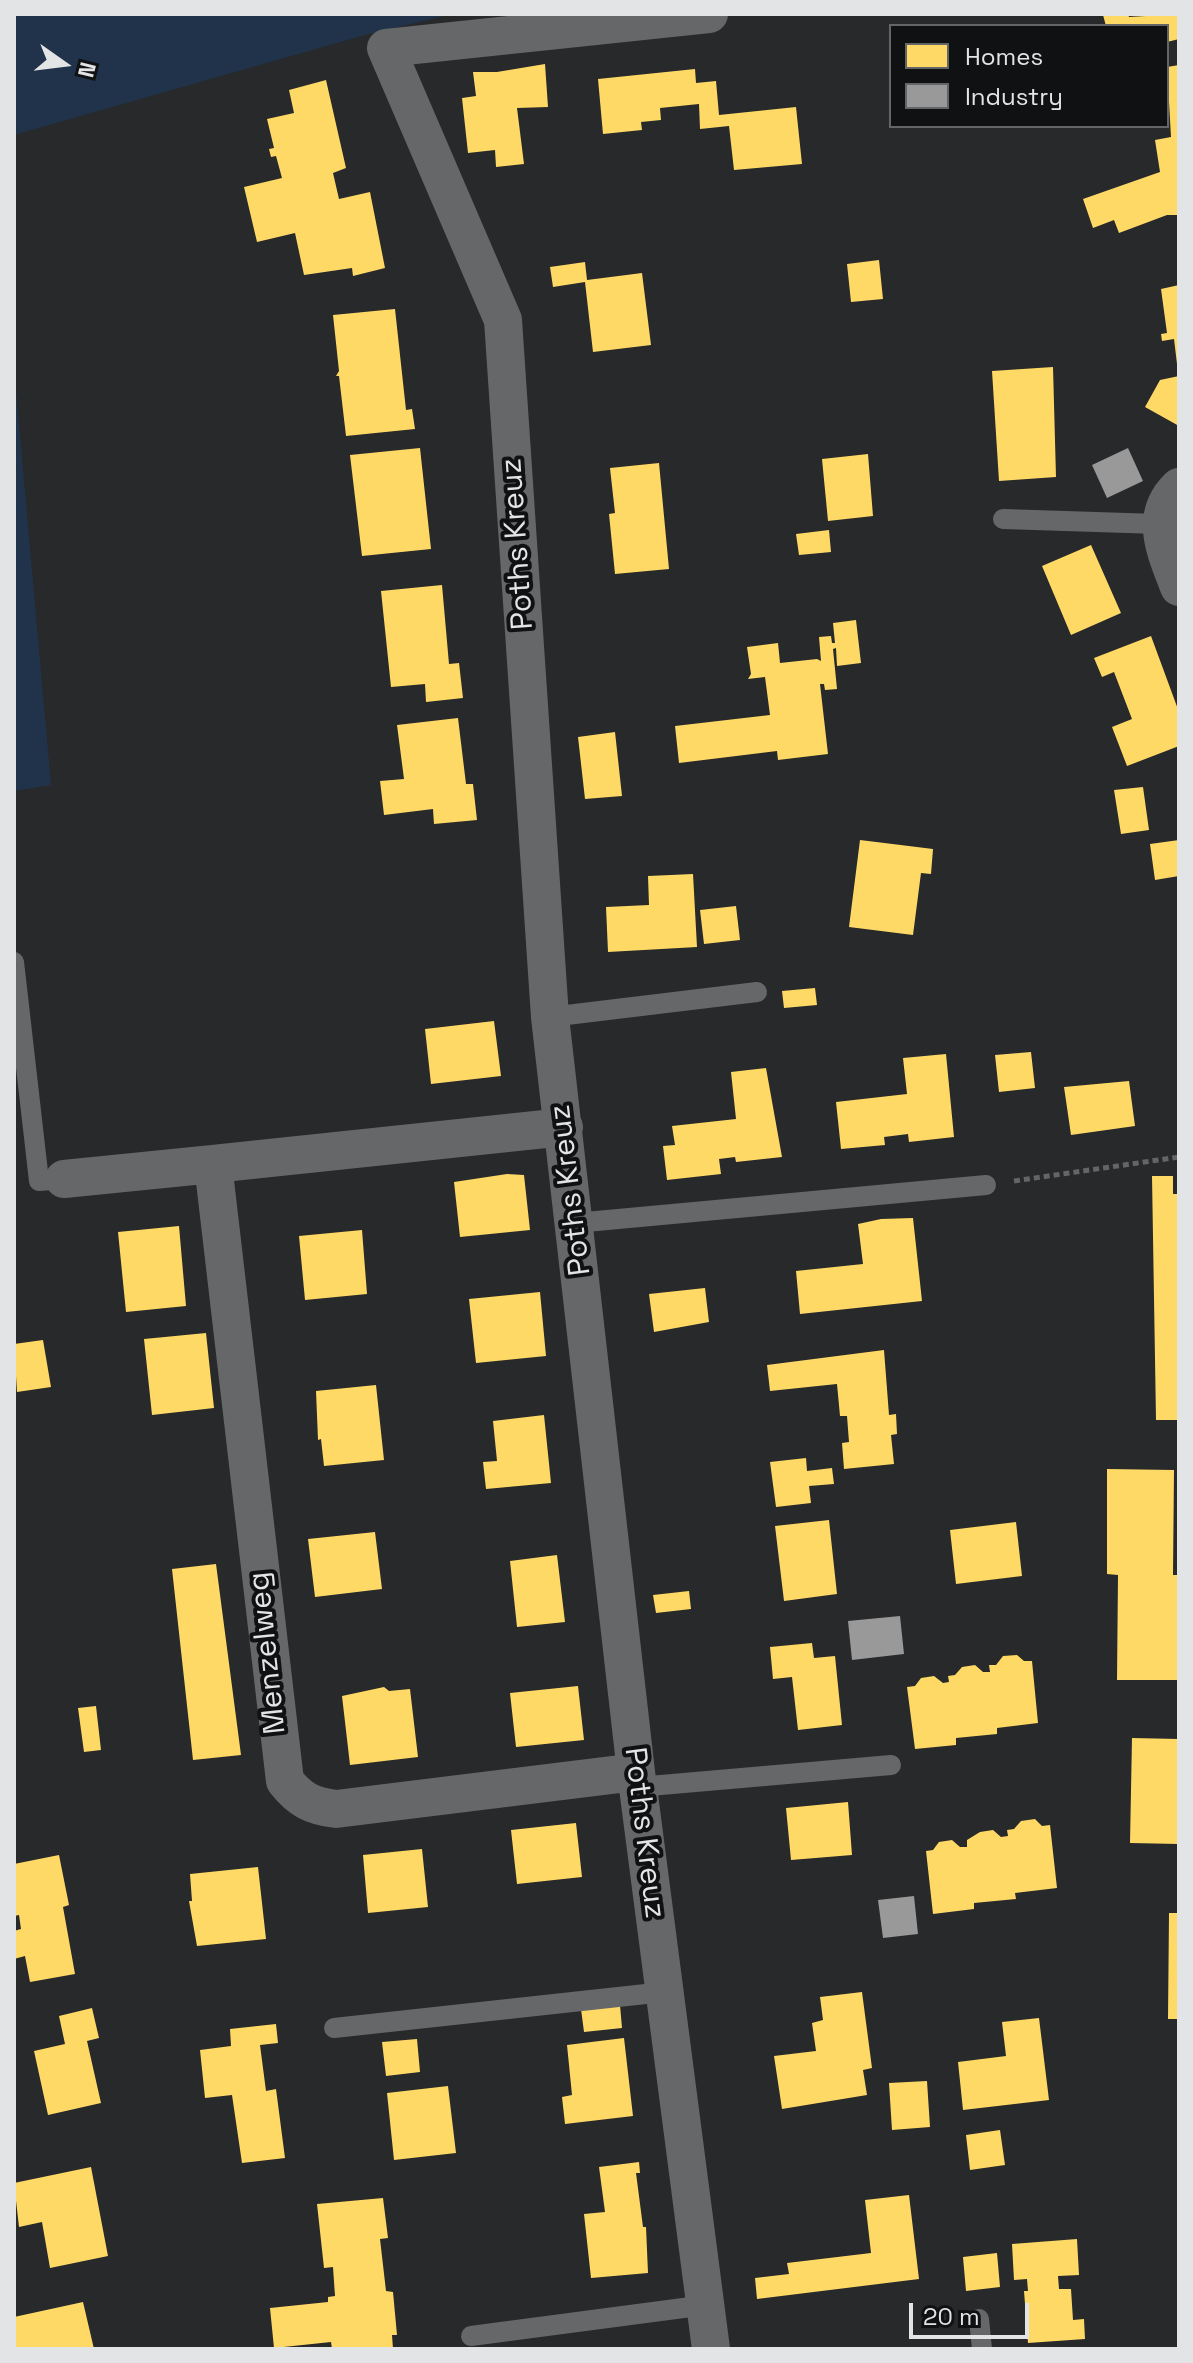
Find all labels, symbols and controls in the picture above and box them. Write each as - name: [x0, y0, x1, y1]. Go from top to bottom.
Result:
- north arrow: [24, 24, 104, 104]
- legend: [889, 24, 1169, 128]
- text: Homes: [965, 41, 1043, 72]
- text: N: [72, 59, 103, 80]
- text: Industry: [965, 81, 1063, 112]
- street label: Poths Kreuz: [494, 457, 542, 631]
- street label: Poths Kreuz: [543, 1102, 599, 1278]
- street label: Menzelweg: [242, 1570, 294, 1736]
- street label: Poths Kreuz: [616, 1745, 672, 1921]
- scale bar: [913, 2287, 1033, 2337]
- text: 20 m: [923, 2301, 980, 2332]

